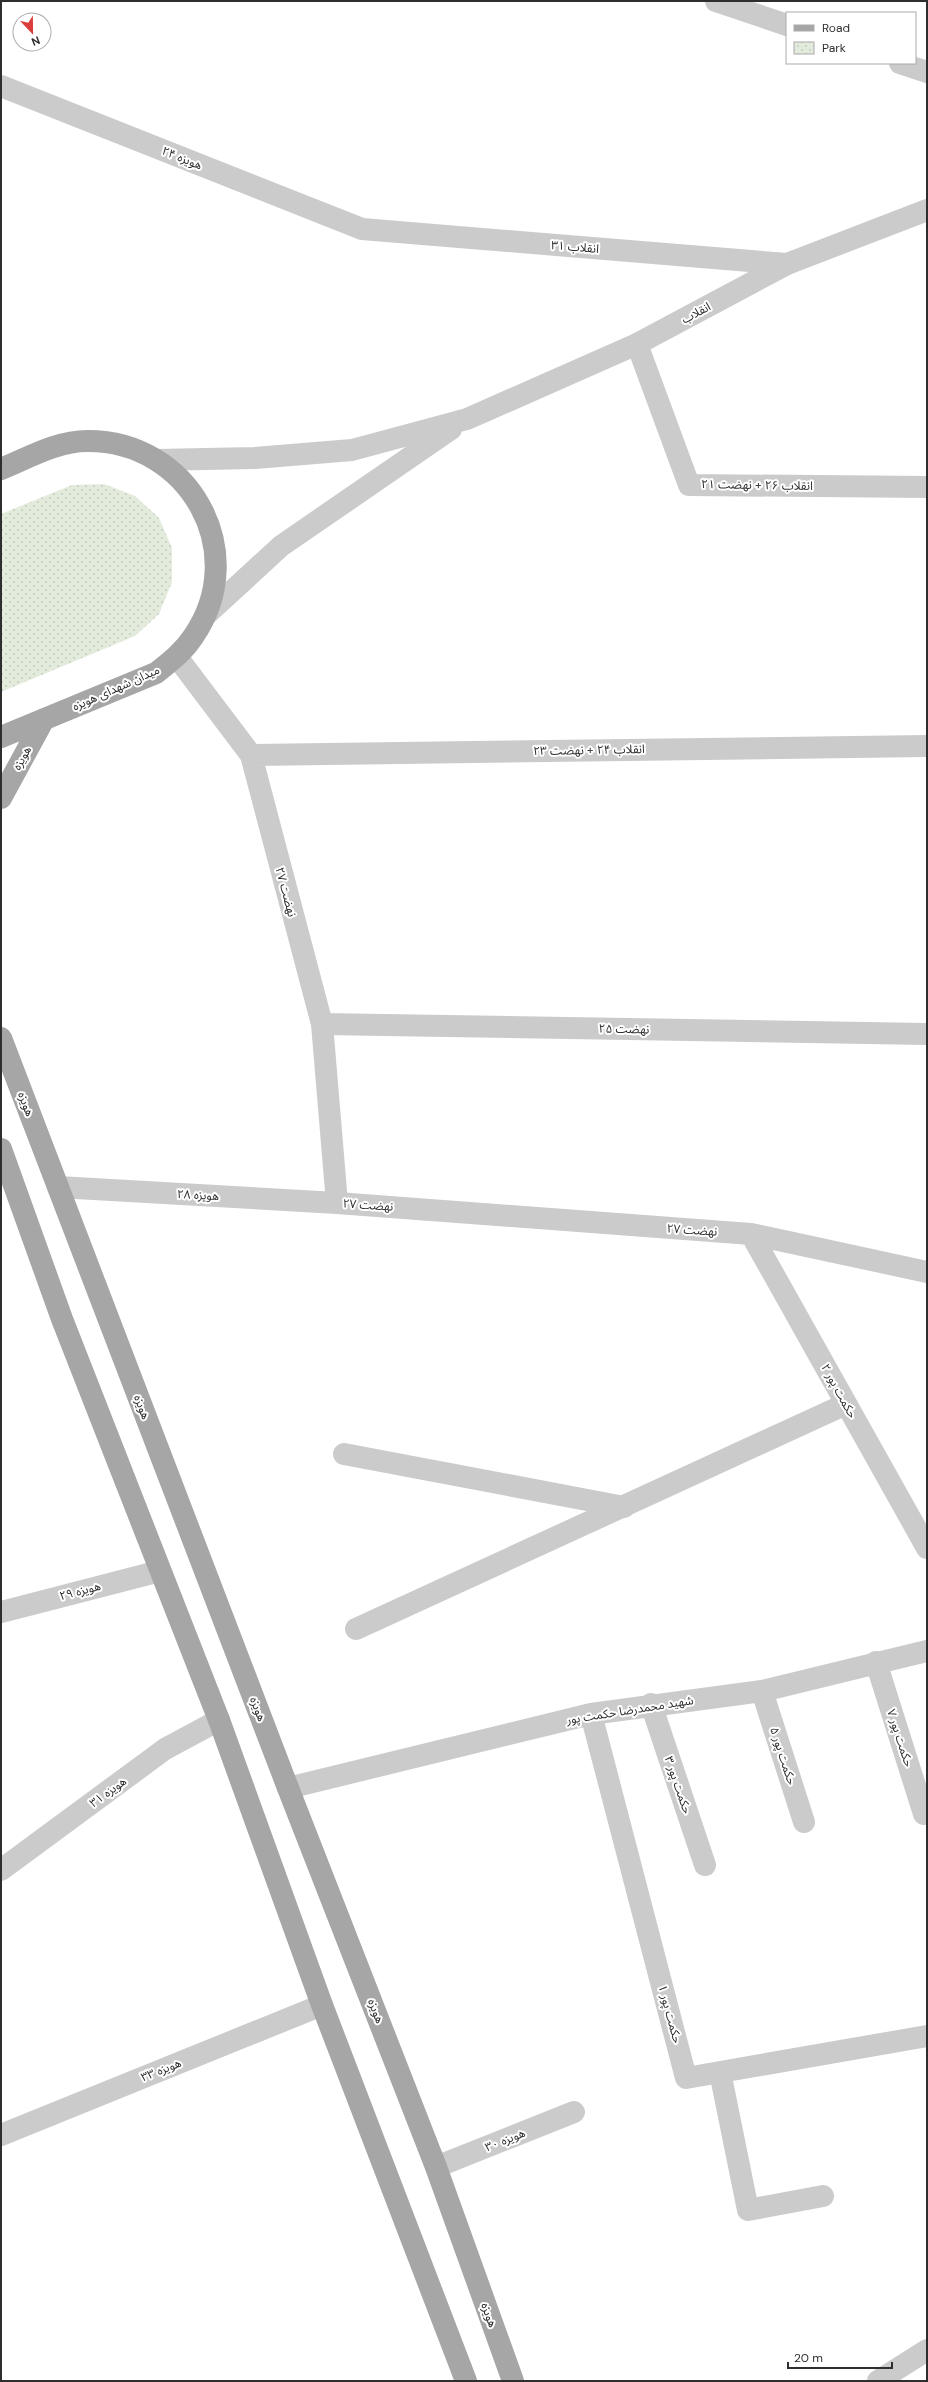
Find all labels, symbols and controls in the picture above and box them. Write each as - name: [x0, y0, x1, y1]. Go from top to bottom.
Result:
- north arrow: [12, 12, 52, 52]
- legend: [786, 12, 916, 64]
- text: Road: [822, 20, 850, 36]
- text: N: [29, 33, 42, 49]
- text: Park: [822, 40, 846, 56]
- street label: هویزه ۲۴: [159, 143, 205, 173]
- street label: انقلاب ۳۱: [550, 237, 600, 257]
- street label: انقلاب: [678, 299, 714, 327]
- street label: انقلاب ۲۶ + نهضت ۲۱: [701, 476, 813, 494]
- street label: میدان شهدای هویزه: [70, 662, 162, 714]
- street label: انقلاب ۲۴ + نهضت ۲۳: [533, 741, 645, 759]
- street label: هویزه: [9, 743, 35, 773]
- street label: نهضت ۲۷: [272, 865, 300, 919]
- street label: نهضت ۲۵: [598, 1021, 650, 1037]
- street label: هویزه: [14, 1089, 38, 1119]
- street label: هویزه ۲۸: [177, 1186, 220, 1204]
- street label: نهضت ۲۷: [342, 1195, 394, 1215]
- street label: نهضت ۲۷: [666, 1220, 718, 1240]
- street label: حکمت پور ۲: [817, 1361, 861, 1421]
- street label: هویزه: [130, 1392, 154, 1422]
- street label: هویزه ۲۹: [58, 1578, 103, 1604]
- street label: شهید محمدرضا حکمت پور: [564, 1692, 695, 1728]
- street label: هویزه: [246, 1694, 270, 1724]
- street label: حکمت پور ۷: [883, 1707, 917, 1769]
- street label: حکمت پور ۵: [766, 1725, 800, 1787]
- street label: حکمت پور ۳: [661, 1754, 695, 1816]
- street label: هویزه ۳۱: [86, 1773, 130, 1811]
- street label: حکمت پور ۱: [654, 1983, 686, 2045]
- street label: هویزه: [364, 1996, 388, 2026]
- street label: هویزه ۳۳: [138, 2055, 184, 2085]
- street label: هویزه ۳۰: [482, 2125, 528, 2155]
- street label: هویزه: [477, 2300, 501, 2330]
- scale bar: [788, 2344, 892, 2370]
- text: 20 m: [794, 2350, 823, 2366]

